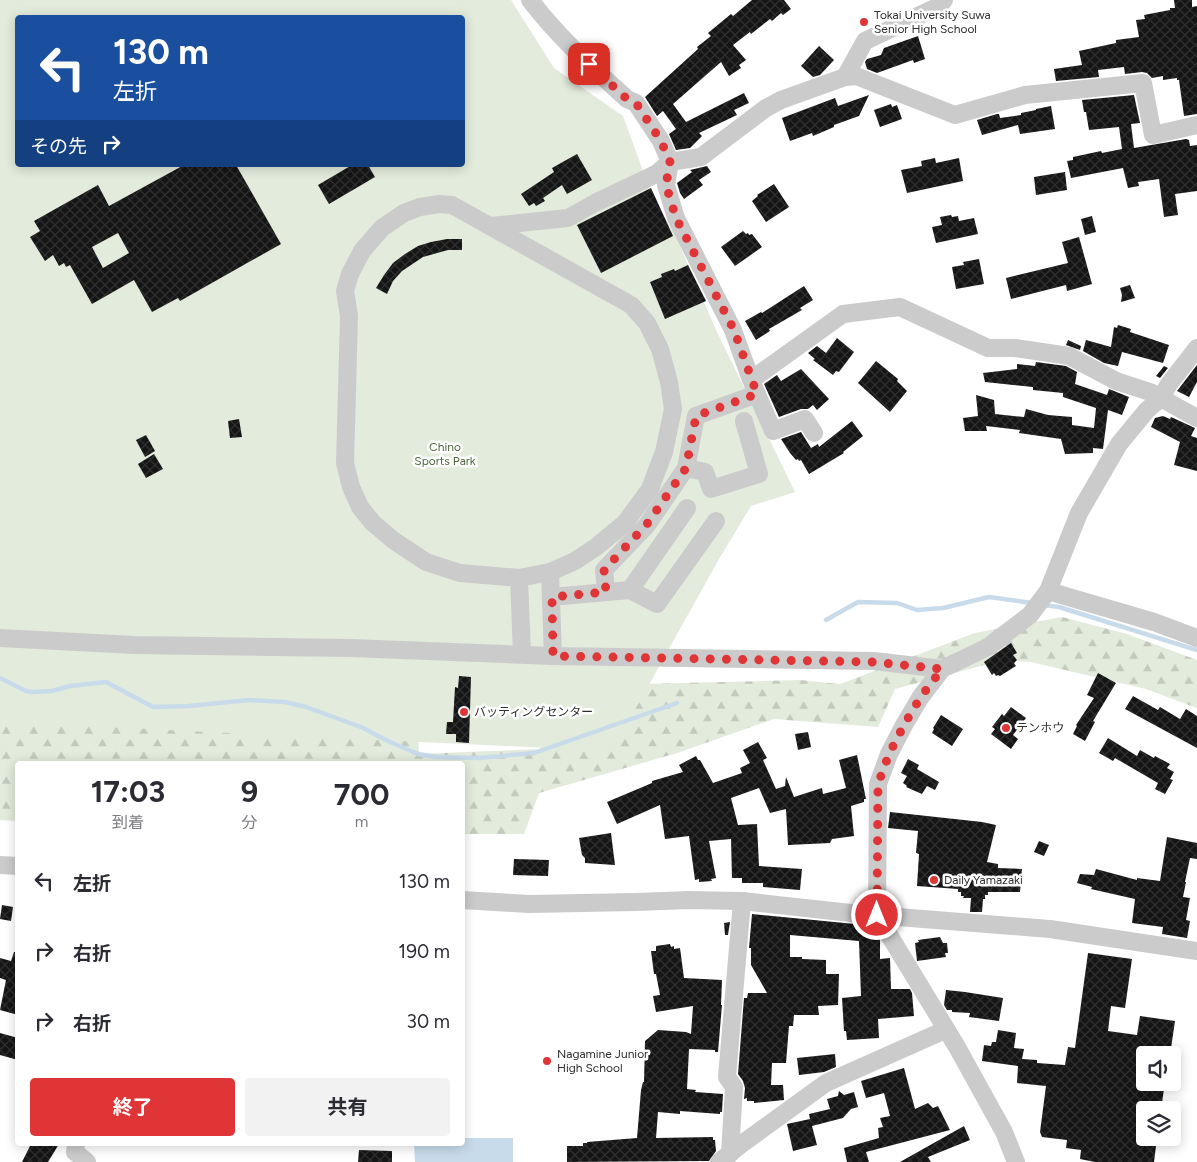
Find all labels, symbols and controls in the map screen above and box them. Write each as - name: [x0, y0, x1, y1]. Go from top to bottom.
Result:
- place label: Tokai University Suwa Senior High School: [874, 8, 991, 36]
- marker: Tokai University Suwa Senior High School: [858, 16, 870, 28]
- text: 130 m: [113, 31, 209, 73]
- icon: left: [30, 35, 95, 100]
- pin: [568, 43, 610, 85]
- icon: arrive: [575, 50, 603, 78]
- text: 左折: [113, 78, 157, 105]
- icon: right: [97, 130, 125, 158]
- text: その先: [30, 135, 87, 158]
- park label: Chino Sports Park: [414, 440, 476, 468]
- place label: バッティングセンター: [474, 705, 593, 719]
- marker: バッティングセンター: [458, 706, 470, 718]
- place label: テンホウ: [1016, 721, 1064, 735]
- marker: テンホウ: [1000, 722, 1012, 734]
- text: 17:03: [91, 773, 165, 810]
- text: 9: [241, 773, 258, 810]
- text: 700: [334, 776, 389, 813]
- text: m: [355, 812, 368, 831]
- text: 到着: [112, 813, 144, 832]
- text: 分: [241, 813, 257, 832]
- icon: left: [30, 867, 58, 895]
- text: 130 m: [399, 870, 450, 893]
- text: 左折: [73, 872, 111, 895]
- place label: Daily Yamazaki: [944, 873, 1023, 887]
- marker: Daily Yamazaki: [928, 874, 940, 886]
- position arrow: [850, 888, 902, 940]
- icon: right: [30, 937, 58, 965]
- text: 190 m: [398, 940, 450, 963]
- text: 右折: [73, 942, 111, 965]
- icon: right: [30, 1007, 58, 1035]
- text: 30 m: [407, 1010, 450, 1033]
- text: 右折: [73, 1012, 111, 1035]
- map controls: [1136, 1046, 1181, 1146]
- button: sound: [1136, 1046, 1181, 1091]
- place label: Nagamine Junior High School: [557, 1047, 648, 1075]
- marker: Nagamine Junior High School: [541, 1055, 553, 1067]
- button: 終了: [30, 1078, 235, 1136]
- button: 共有: [245, 1078, 450, 1136]
- button: layers: [1136, 1101, 1181, 1146]

